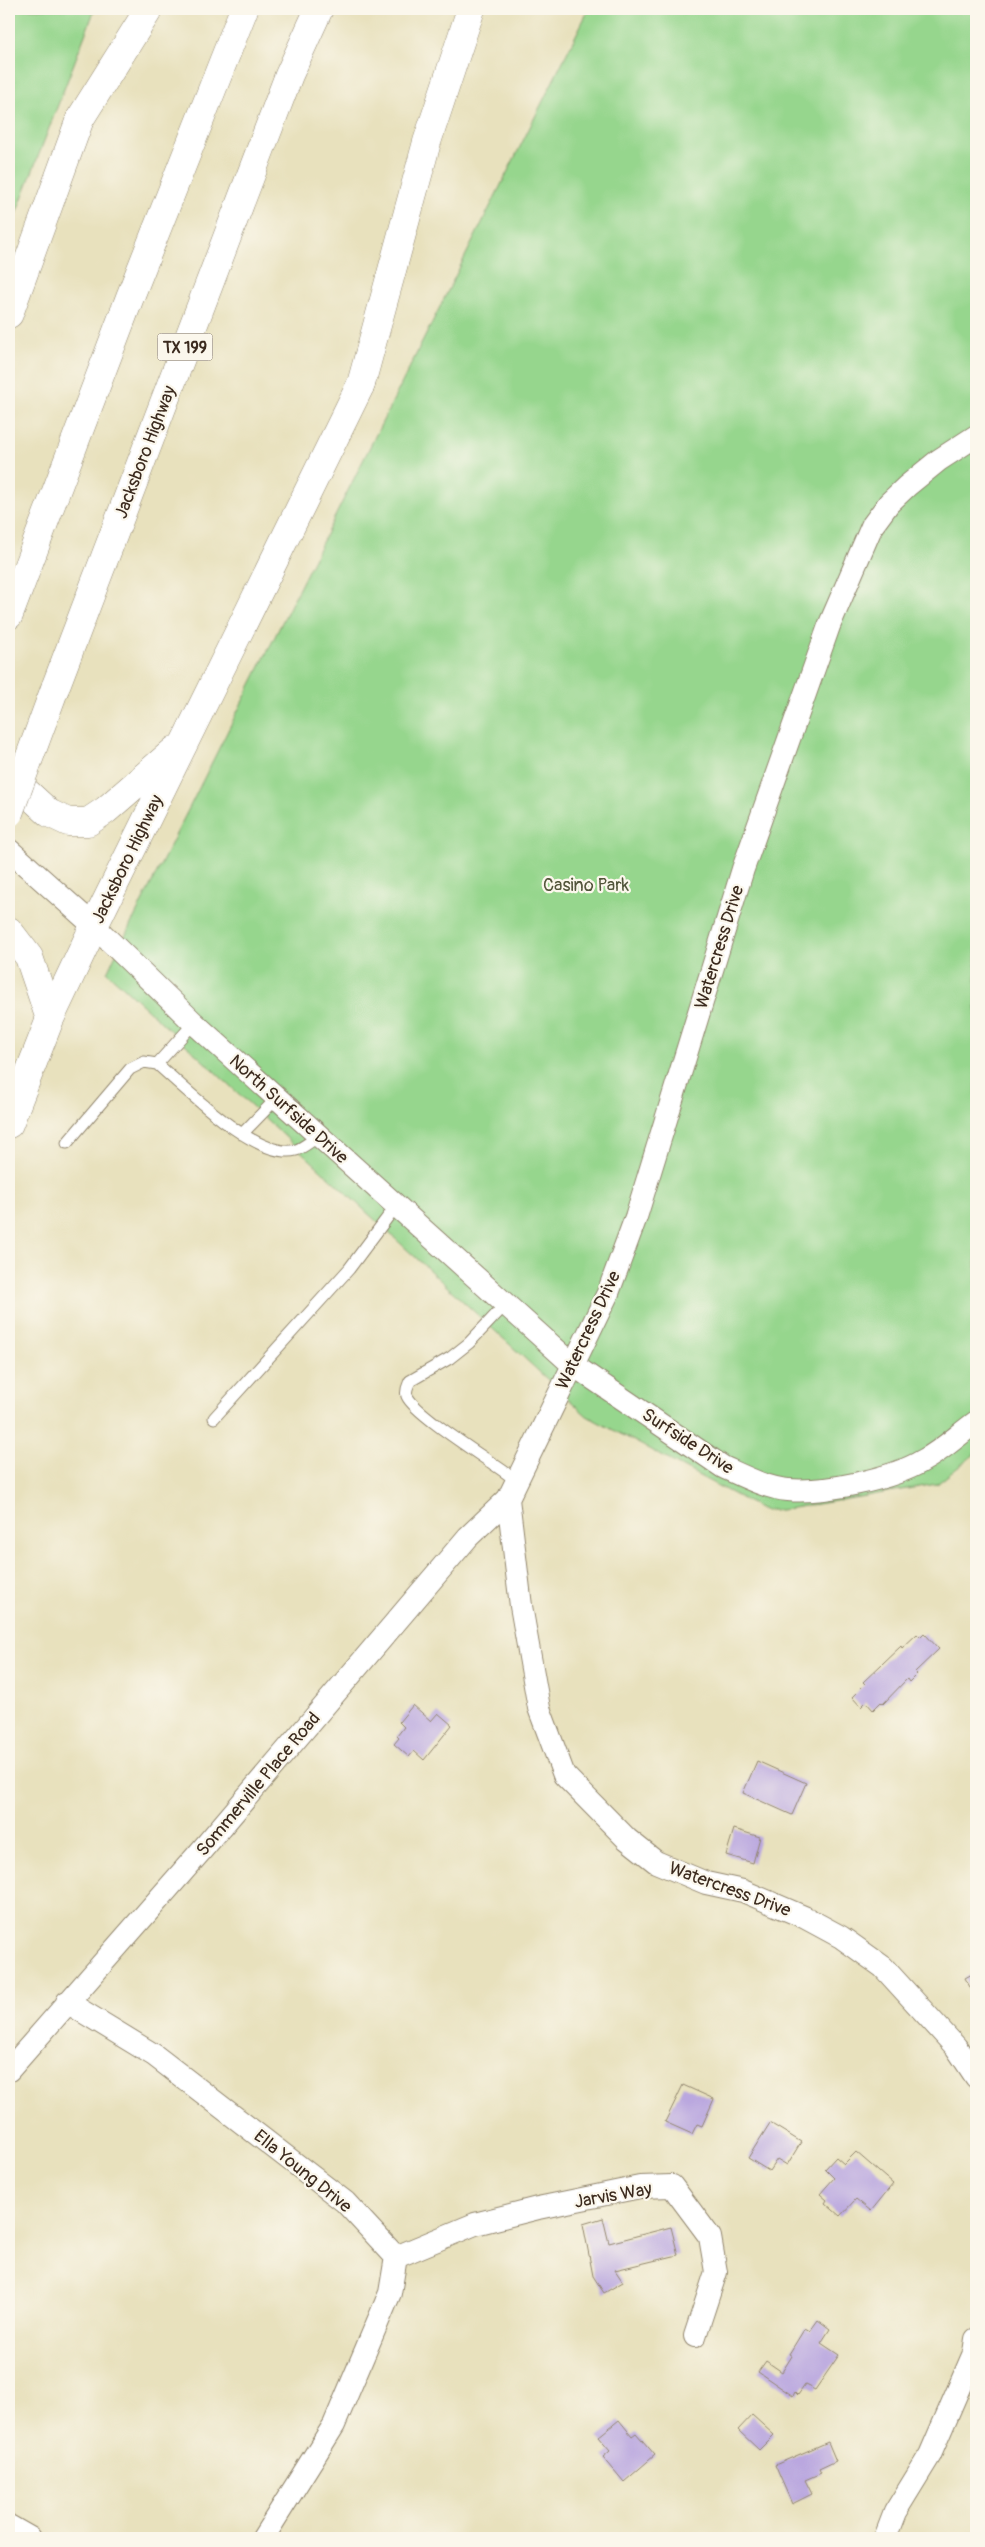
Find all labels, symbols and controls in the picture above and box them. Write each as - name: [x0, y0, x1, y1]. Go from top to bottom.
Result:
- road number: TX 199: [158, 334, 212, 361]
- street label: Jacksboro Highway: [110, 382, 181, 522]
- street label: Jacksboro Highway: [86, 791, 169, 927]
- park label: Casino Park: [543, 874, 630, 897]
- street label: Watercress Drive: [690, 882, 749, 1012]
- street label: North Surfside Drive: [224, 1050, 353, 1169]
- street label: Watercress Drive: [551, 1267, 626, 1393]
- street label: Surfside Drive: [638, 1403, 738, 1480]
- street label: Sommerville Place Road: [191, 1707, 325, 1861]
- street label: Watercress Drive: [666, 1857, 794, 1922]
- street label: Ella Young Drive: [249, 2125, 356, 2218]
- street label: Jarvis Way: [573, 2177, 654, 2214]

